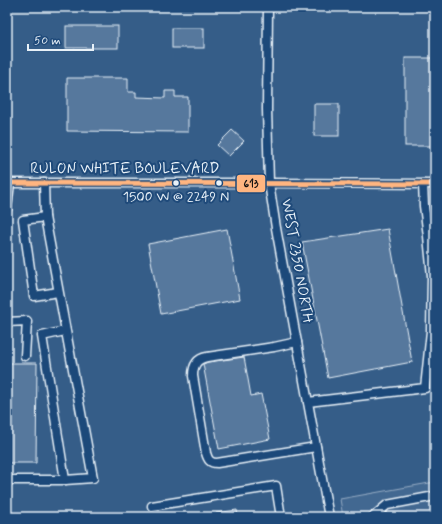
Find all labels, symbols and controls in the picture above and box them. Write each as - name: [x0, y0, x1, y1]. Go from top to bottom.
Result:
- scale bar: [28, 26, 93, 52]
- text: 50 m: [34, 33, 61, 49]
- street label: RULON WHITE BOULEVARD: [30, 159, 220, 179]
- line badge: 613: [236, 174, 266, 193]
- text: 613: [244, 177, 259, 191]
- marker: 1500 W @ 2249 N: [171, 178, 181, 188]
- unlabelled marker: [214, 178, 224, 188]
- place label: 1500 W @ 2249 N: [123, 188, 229, 206]
- street label: WEST 2350 NORTH: [276, 197, 318, 325]

